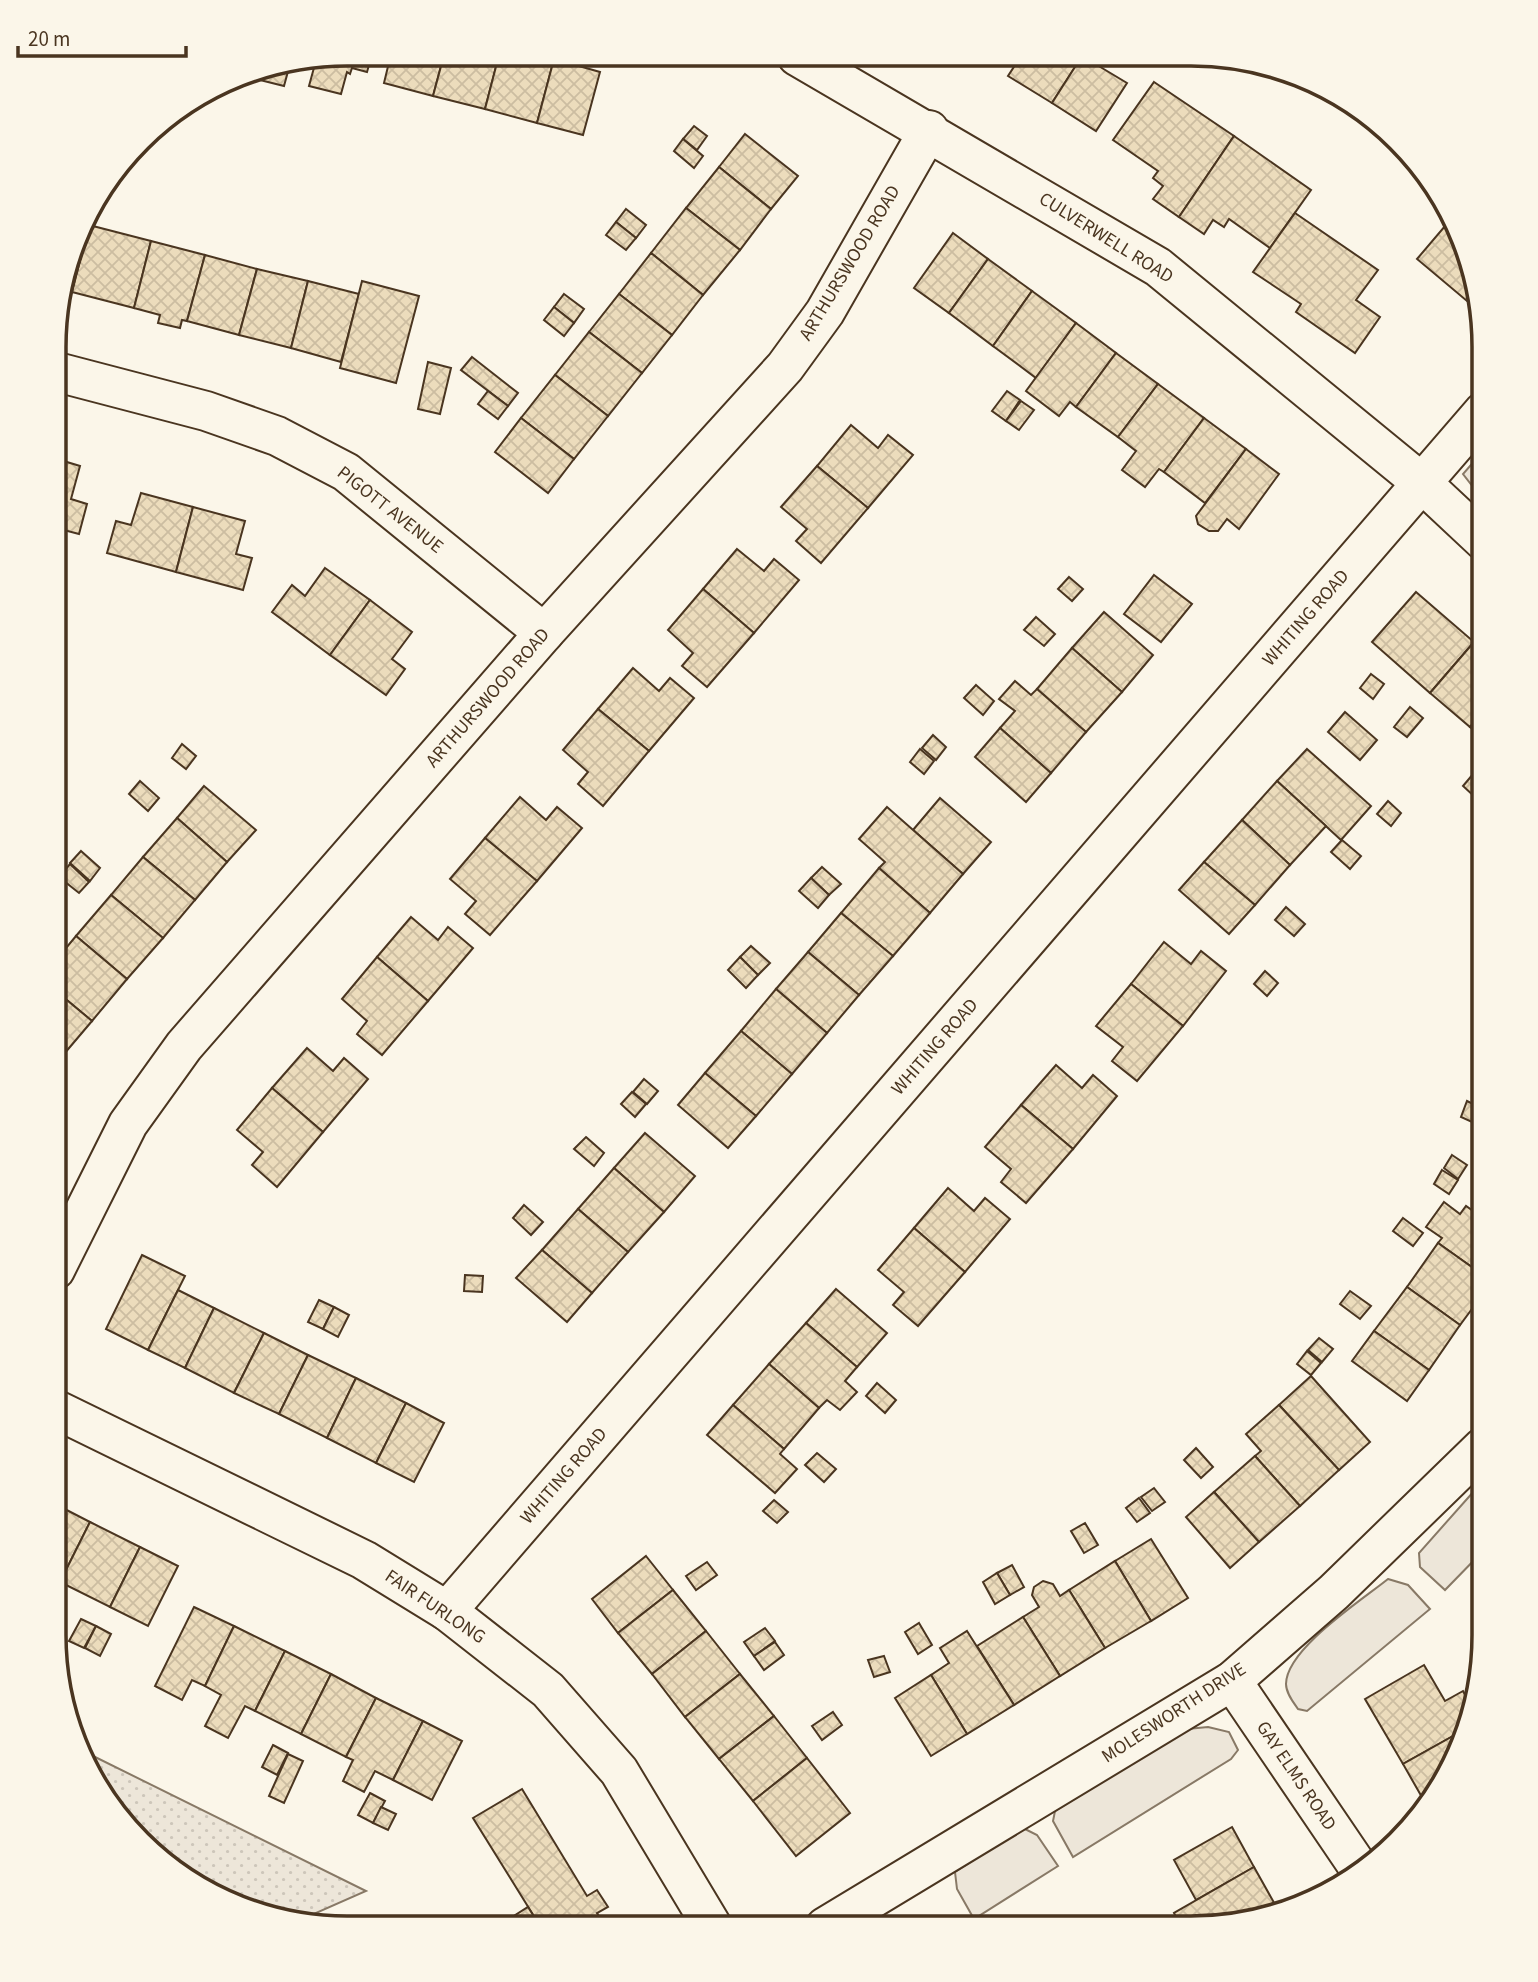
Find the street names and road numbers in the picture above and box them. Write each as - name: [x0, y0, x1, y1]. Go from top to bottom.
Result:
- street label: ARTHURSWOOD ROAD: [793, 180, 907, 346]
- street label: CULVERWELL ROAD: [1034, 186, 1178, 290]
- street label: PIGOTT AVENUE: [331, 460, 449, 560]
- street label: WHITING ROAD: [1256, 564, 1356, 672]
- street label: ARTHURSWOOD ROAD: [420, 622, 556, 774]
- street label: WHITING ROAD: [885, 993, 985, 1101]
- street label: WHITING ROAD: [514, 1422, 614, 1530]
- street label: FAIR FURLONG: [379, 1563, 491, 1651]
- street label: MOLESWORTH DRIVE: [1096, 1656, 1252, 1770]
- street label: GAY ELMS ROAD: [1249, 1716, 1343, 1836]

